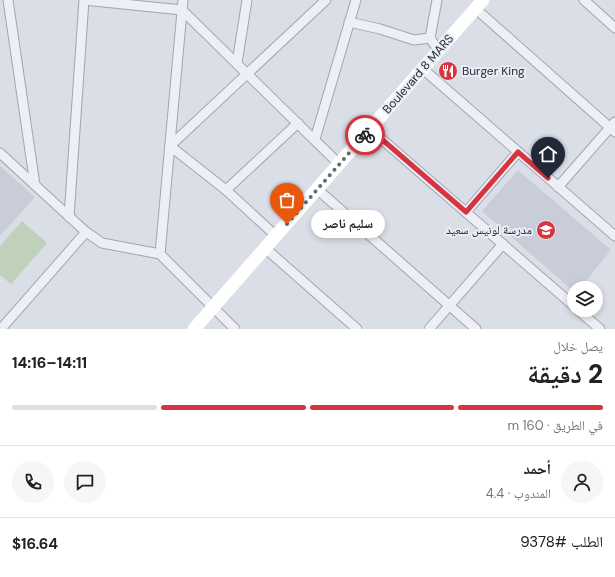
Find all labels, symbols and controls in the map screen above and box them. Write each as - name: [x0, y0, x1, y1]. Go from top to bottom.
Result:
- street label: Boulevard 8 MARS: [379, 31, 457, 117]
- restaurant icon: Burger King: [437, 60, 459, 82]
- place label: Burger King: [462, 63, 525, 79]
- courier: [345, 115, 385, 155]
- icon: bike: [354, 124, 376, 146]
- pin: [531, 137, 565, 178]
- icon: home: [537, 143, 559, 165]
- pin: [270, 183, 304, 224]
- icon: bag: [276, 189, 298, 211]
- callout: سليم ناصر: [311, 210, 385, 238]
- text: سليم ناصر: [323, 215, 373, 232]
- school or university icon: مدرسة لونيس سعيد: [535, 219, 557, 241]
- place label: مدرسة لونيس سعيد: [446, 222, 532, 238]
- map controls: [567, 281, 603, 317]
- button: layers: [567, 281, 603, 317]
- text: يصل خلال: [553, 338, 603, 355]
- text: 14:11–14:16: [12, 353, 87, 373]
- text: 2 دقيقة: [527, 357, 603, 391]
- text: في الطريق · 160 m: [507, 417, 603, 434]
- text: أحمد: [524, 459, 551, 479]
- button: phone: [12, 461, 54, 503]
- button: chat: [64, 461, 106, 503]
- button: person: [561, 461, 603, 503]
- text: المندوب · 4.4: [486, 485, 551, 502]
- text: الطلب #9378: [520, 532, 603, 552]
- text: $16.64: [12, 534, 58, 554]

